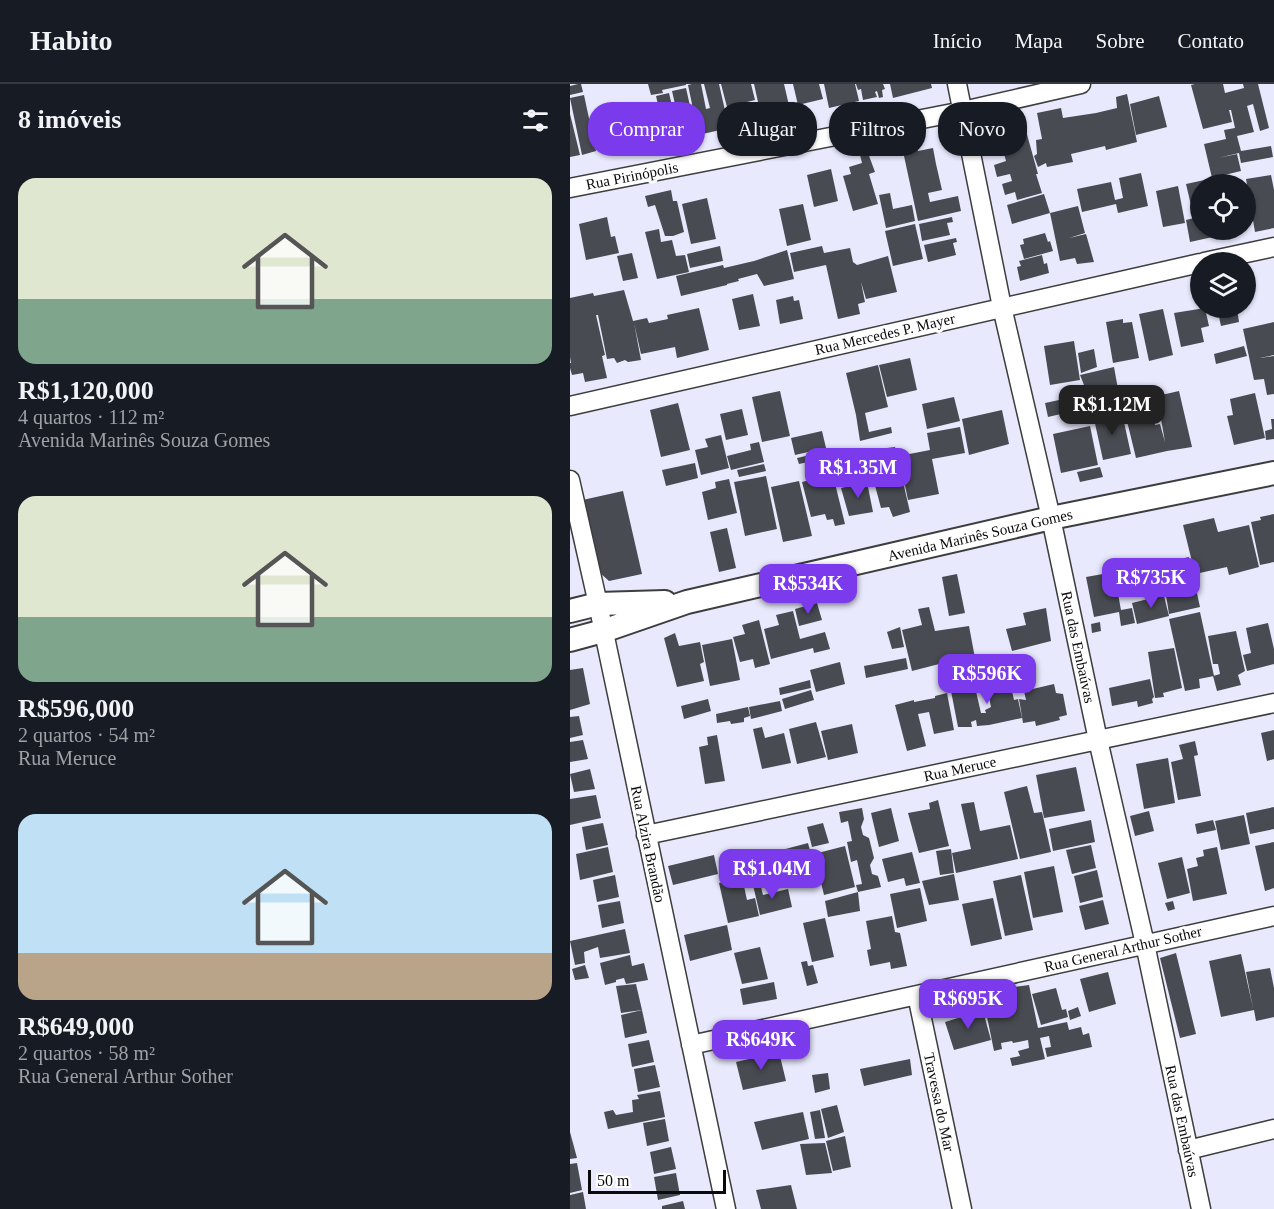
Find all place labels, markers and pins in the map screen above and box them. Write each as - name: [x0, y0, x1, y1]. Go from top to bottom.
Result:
- pin: R$1.12M: [1057, 385, 1167, 436]
- pin: R$1.35M: [803, 448, 913, 499]
- pin: R$735K: [1102, 558, 1200, 609]
- pin: R$534K: [759, 564, 857, 615]
- pin: R$596K: [938, 654, 1036, 705]
- pin: R$1.04M: [717, 849, 827, 900]
- pin: R$695K: [919, 979, 1017, 1030]
- pin: R$649K: [712, 1020, 810, 1071]

